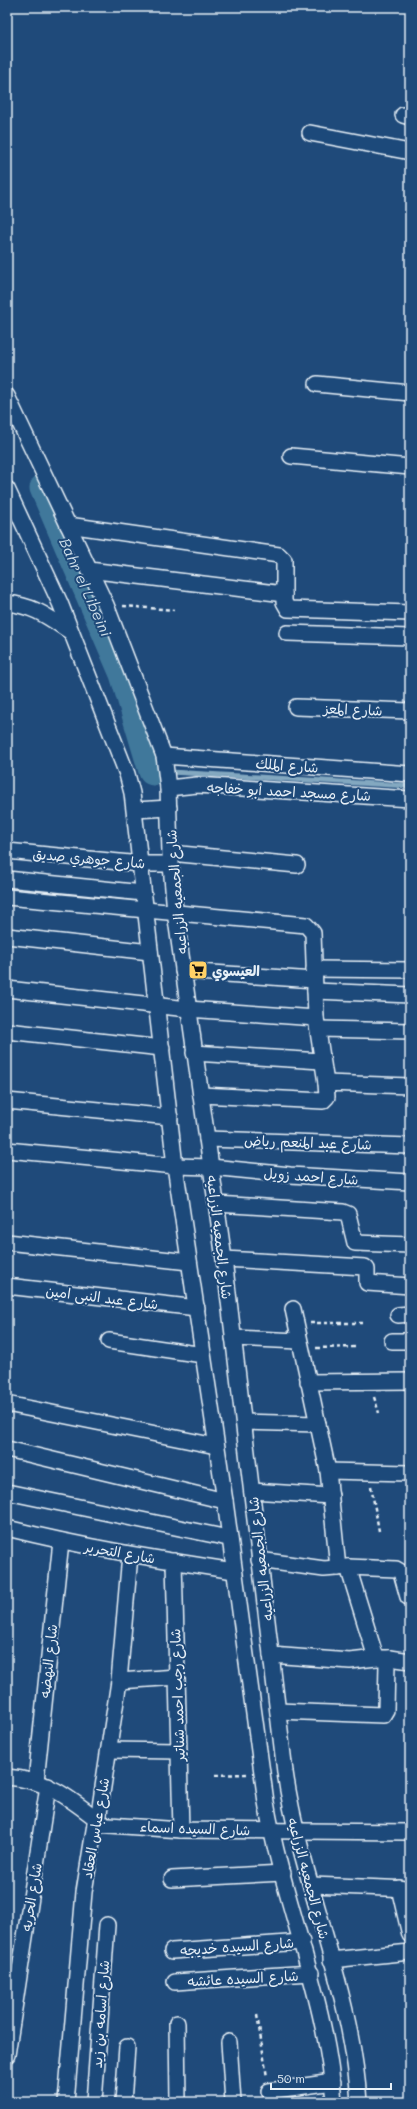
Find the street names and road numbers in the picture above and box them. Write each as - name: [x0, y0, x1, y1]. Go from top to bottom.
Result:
- street label: شارع المعز: [322, 698, 383, 721]
- street label: شارع الملك: [255, 753, 319, 778]
- street label: شارع مسجد احمد أبو خفاجه: [207, 777, 371, 806]
- street label: شارع الجمعيه الزراعيه: [161, 829, 192, 955]
- street label: شارع جوهري صديق: [32, 844, 146, 874]
- street label: شارع عبد المنعم رياض: [244, 1130, 372, 1156]
- street label: شارع احمد زويل: [263, 1163, 359, 1190]
- street label: شارع الجمعيه الزراعيه: [202, 1174, 237, 1300]
- street label: شارع عبد النبى امين: [45, 1281, 159, 1314]
- street label: شارع الجمعيه الزراعيه: [243, 1496, 278, 1622]
- street label: شارع التحرير: [82, 1536, 157, 1569]
- street label: شارع النهضه: [35, 1623, 62, 1699]
- street label: شارع رجب احمد شناتير: [165, 1628, 190, 1763]
- street label: شارع عباس العقاد: [77, 1776, 114, 1880]
- street label: شارع الجمعيه الزراعيه: [283, 1815, 334, 1941]
- street label: شارع السيده اسماء: [139, 1817, 251, 1840]
- street label: شارع الحريه: [16, 1861, 47, 1933]
- street label: شارع السيده خديجه: [179, 1933, 295, 1960]
- street label: شارع اسامه بن زيد: [87, 1959, 114, 2069]
- street label: شارع السيده عائشه: [187, 1966, 299, 1991]

